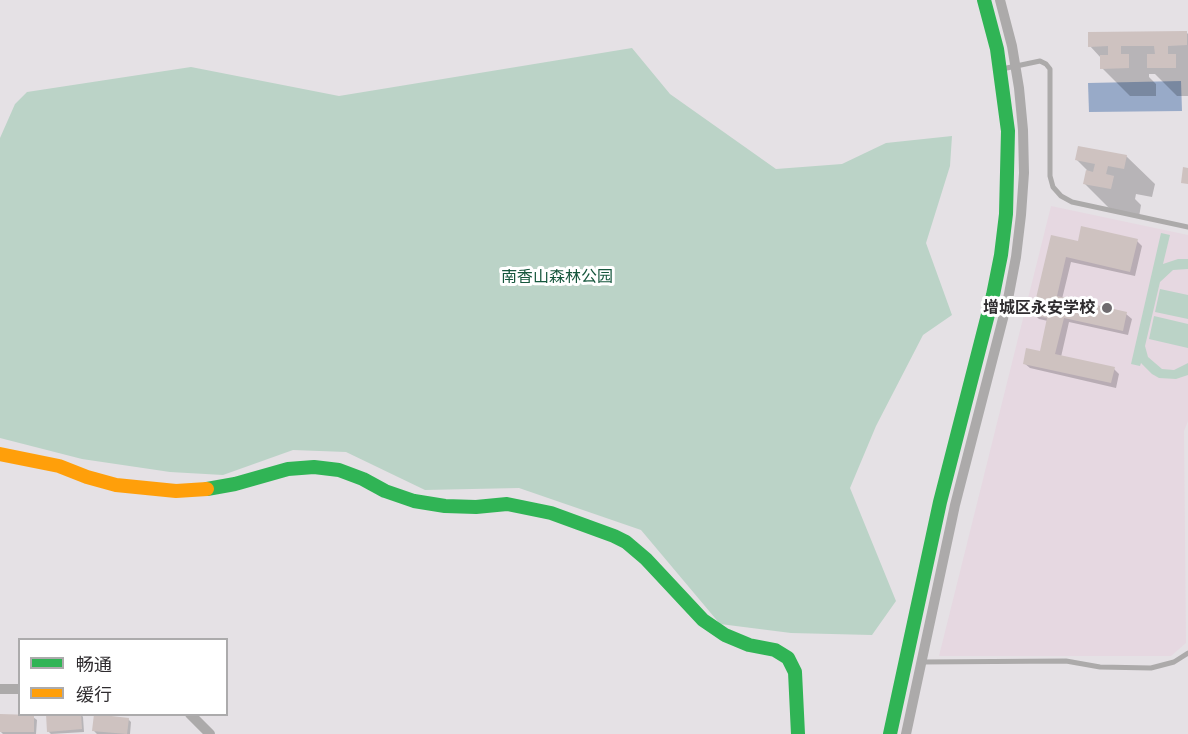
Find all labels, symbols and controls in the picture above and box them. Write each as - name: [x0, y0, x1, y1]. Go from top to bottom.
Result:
- park label: 南香山森林公园: [501, 267, 613, 287]
- place label: 增城区永安学校: [983, 298, 1095, 318]
- marker: 增城区永安学校: [1100, 301, 1114, 315]
- legend: [18, 638, 228, 716]
- text: 畅通: [76, 654, 112, 675]
- text: 缓行: [76, 684, 112, 705]

